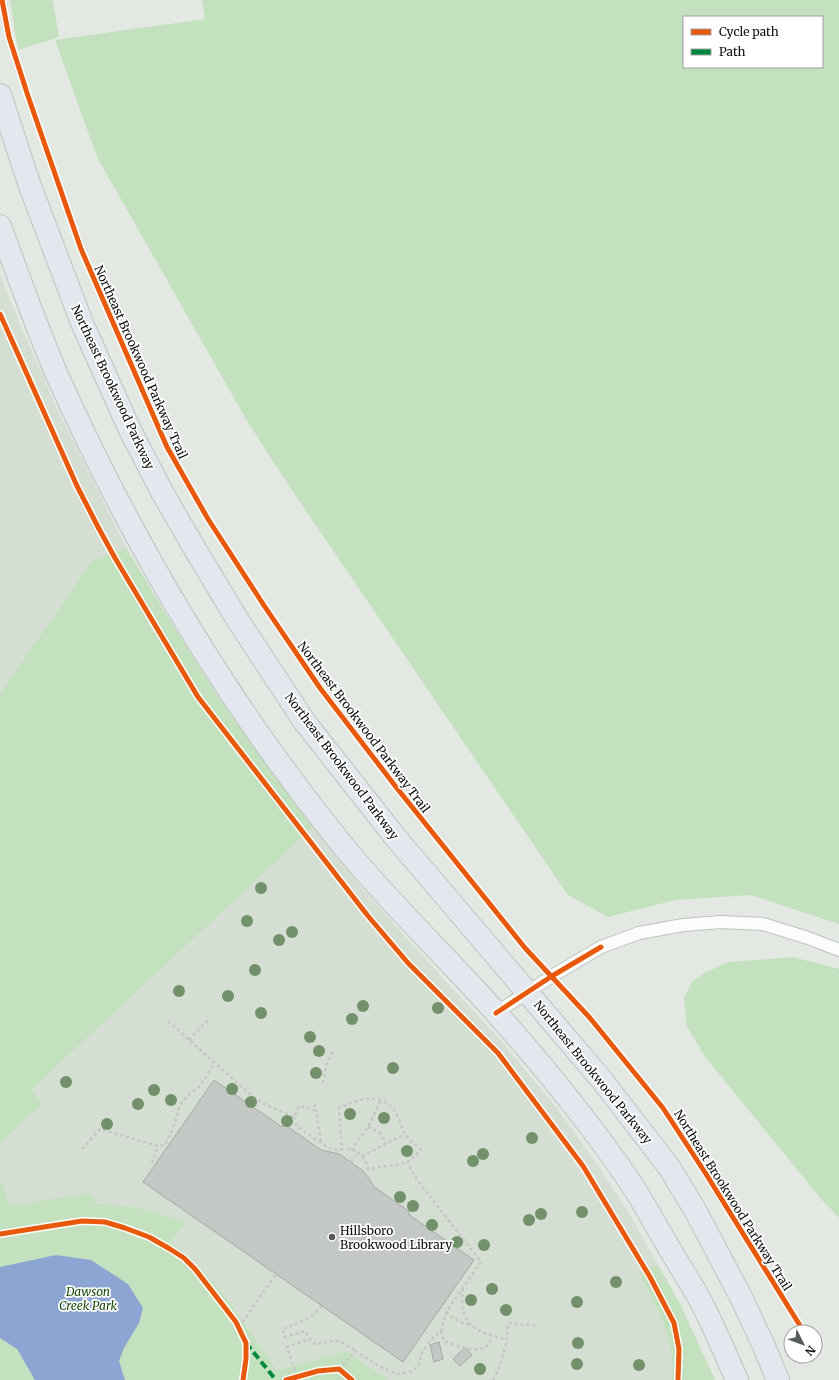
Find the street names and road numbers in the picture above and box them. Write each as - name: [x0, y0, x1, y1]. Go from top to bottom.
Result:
- street label: Northeast Brookwood Parkway Trail: [92, 263, 190, 461]
- street label: Northeast Brookwood Parkway: [68, 302, 158, 472]
- street label: Northeast Brookwood Parkway Trail: [295, 639, 433, 815]
- street label: Northeast Brookwood Parkway: [282, 690, 402, 842]
- street label: Northeast Brookwood Parkway: [531, 997, 655, 1147]
- street label: Northeast Brookwood Parkway Trail: [671, 1107, 795, 1293]

